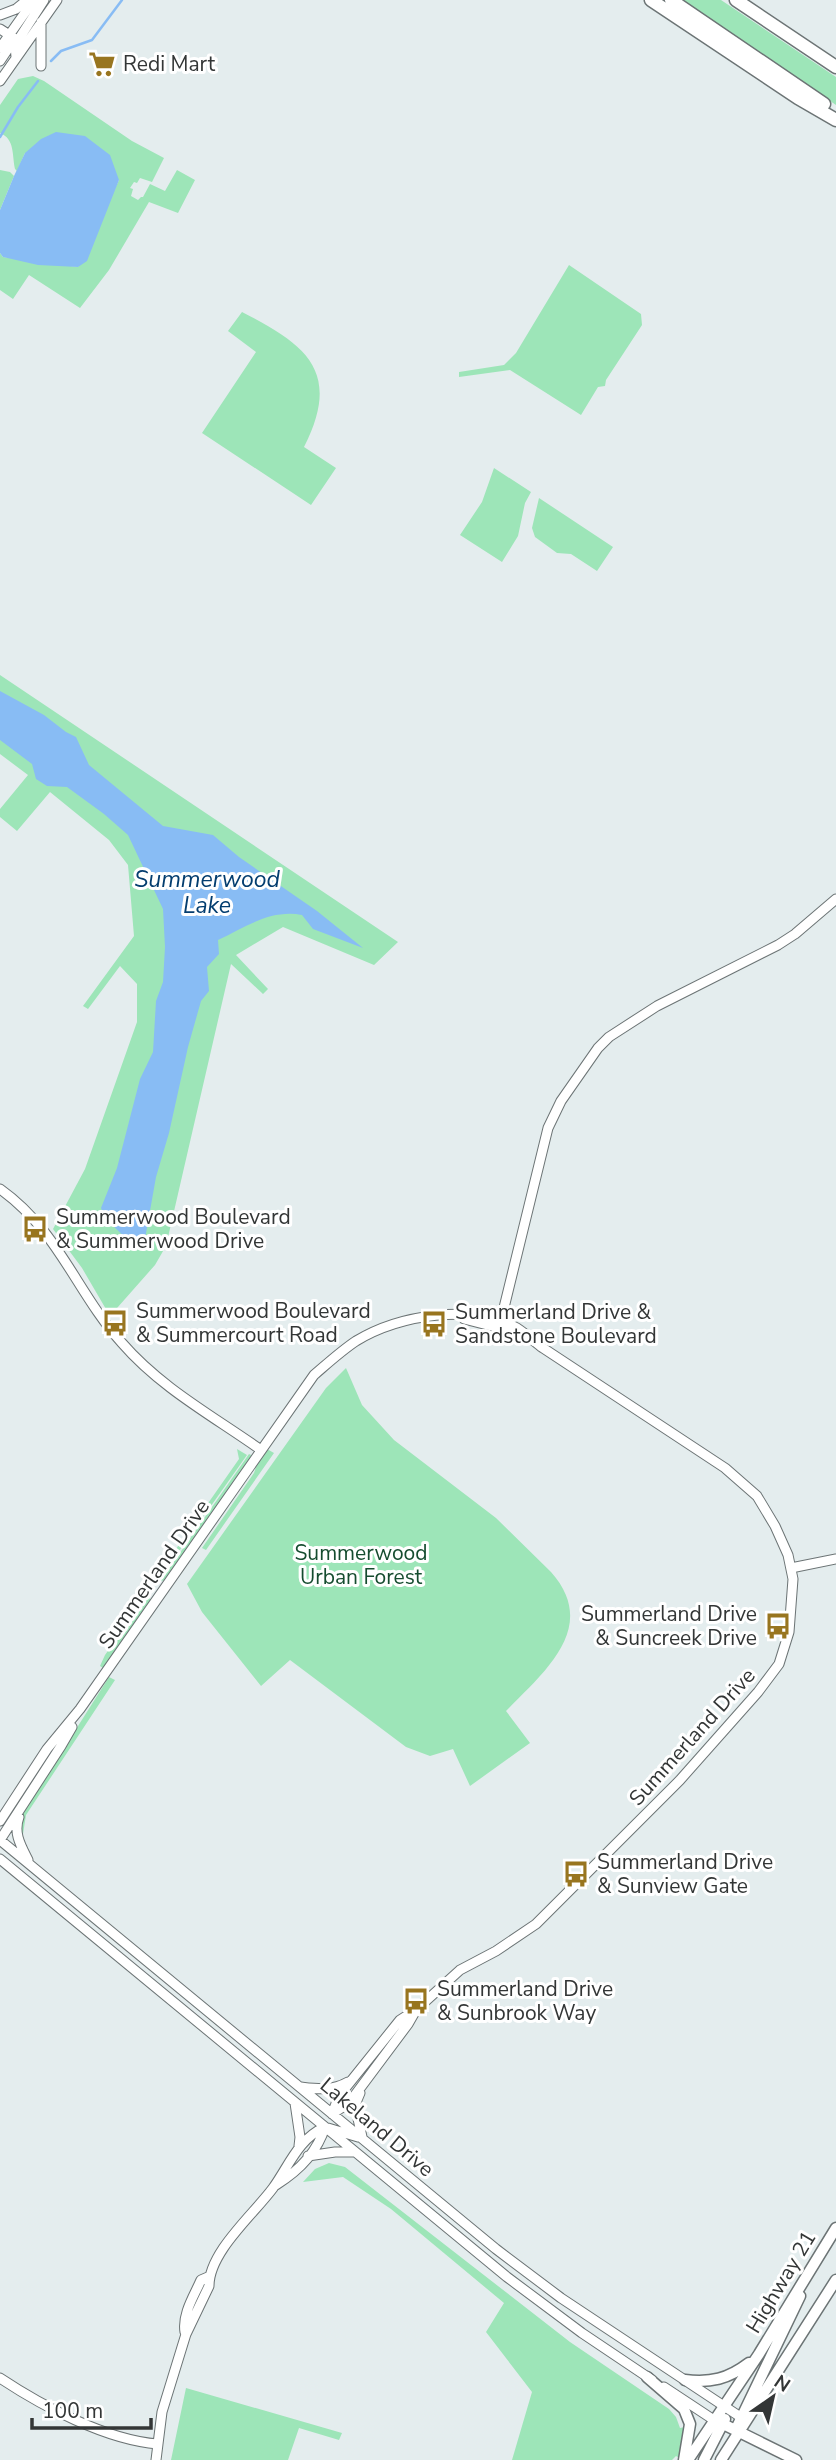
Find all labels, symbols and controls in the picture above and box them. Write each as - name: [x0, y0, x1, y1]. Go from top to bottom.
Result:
- supermarket icon: Redi Mart: [87, 49, 117, 79]
- place label: Redi Mart: [123, 50, 216, 78]
- water label: Summerwood Lake: [134, 864, 280, 921]
- place label: Summerwood Boulevard & Summerwood Drive: [56, 1203, 291, 1255]
- bus stop icon: Summerwood Boulevard & Summerwood Drive: [20, 1214, 50, 1244]
- place label: Summerwood Boulevard & Summercourt Road: [136, 1297, 371, 1349]
- place label: Summerland Drive & Sandstone Boulevard: [455, 1298, 657, 1350]
- bus stop icon: Summerwood Boulevard & Summercourt Road: [100, 1308, 130, 1338]
- bus stop icon: Summerland Drive & Sandstone Boulevard: [419, 1309, 449, 1339]
- street label: Summerland Drive: [92, 1494, 216, 1654]
- park label: Summerwood Urban Forest: [294, 1539, 428, 1591]
- place label: Summerland Drive & Suncreek Drive: [581, 1600, 757, 1652]
- bus stop icon: Summerland Drive & Suncreek Drive: [763, 1611, 793, 1641]
- street label: Summerland Drive: [623, 1662, 761, 1812]
- place label: Summerland Drive & Sunview Gate: [597, 1848, 773, 1900]
- bus stop icon: Summerland Drive & Sunview Gate: [561, 1859, 591, 1889]
- place label: Summerland Drive & Sunbrook Way: [437, 1975, 613, 2027]
- bus stop icon: Summerland Drive & Sunbrook Way: [401, 1986, 431, 2016]
- street label: Lakeland Drive: [314, 2071, 440, 2183]
- street label: Highway 21: [739, 2226, 823, 2338]
- north arrow: [738, 2362, 808, 2432]
- text: N: [769, 2369, 795, 2398]
- scale bar: [32, 2386, 150, 2430]
- text: 100 m: [42, 2397, 103, 2425]

